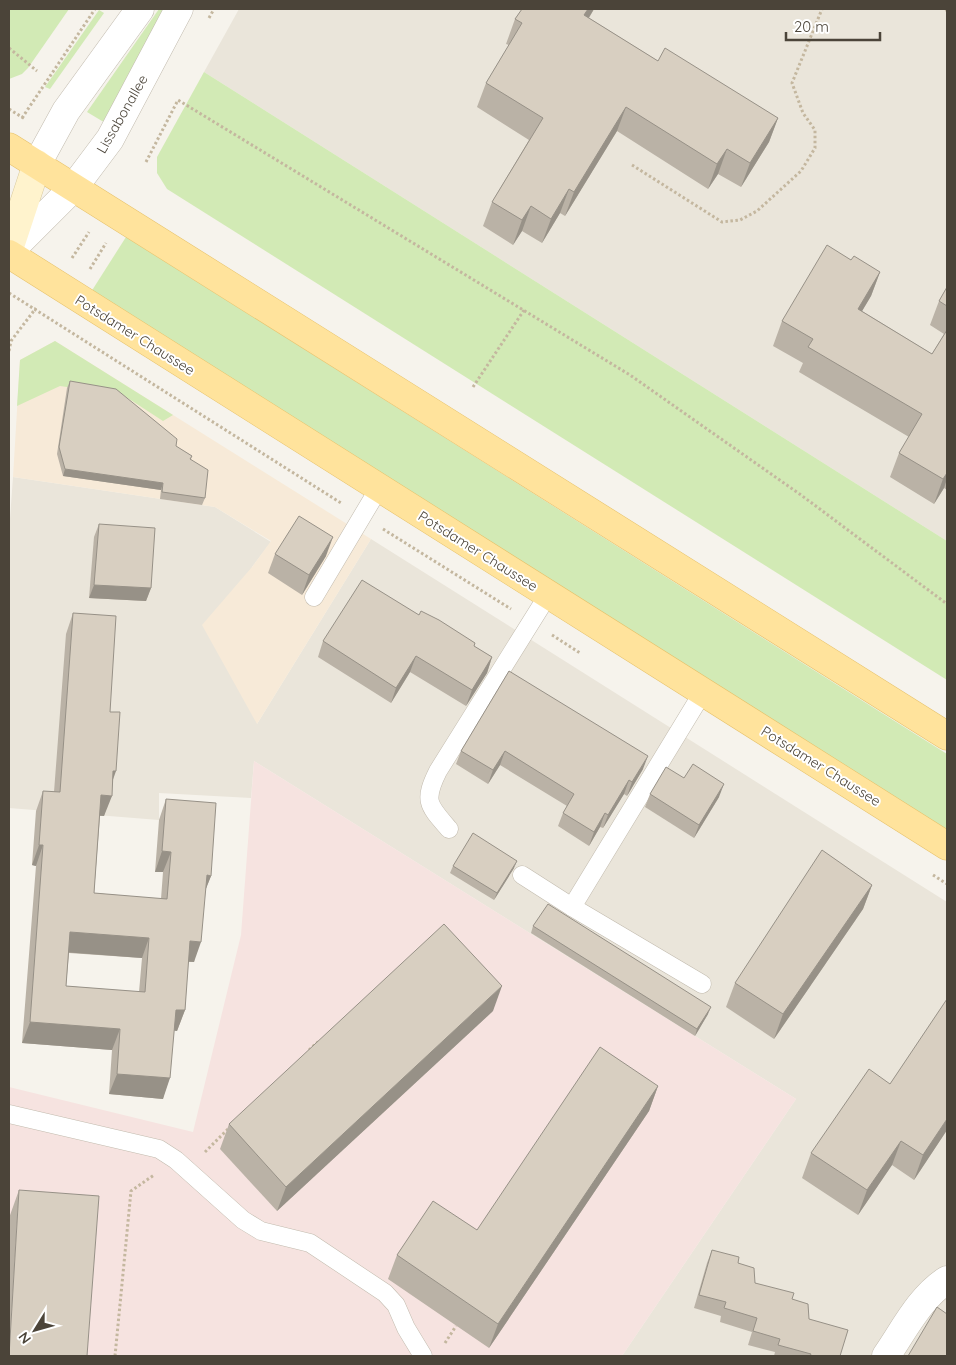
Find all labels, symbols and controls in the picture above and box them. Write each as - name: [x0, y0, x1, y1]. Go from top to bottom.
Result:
- scale bar: [786, 10, 880, 42]
- text: 20 m: [794, 17, 829, 36]
- street label: Lissabonallee: [92, 71, 152, 157]
- street label: Potsdamer Chaussee: [72, 291, 198, 379]
- street label: Potsdamer Chaussee: [415, 507, 541, 595]
- street label: Potsdamer Chaussee: [758, 722, 884, 810]
- north arrow: [10, 1305, 60, 1355]
- text: N: [14, 1328, 35, 1347]

